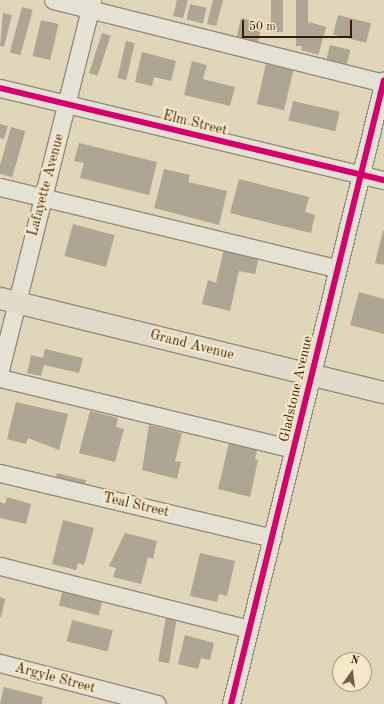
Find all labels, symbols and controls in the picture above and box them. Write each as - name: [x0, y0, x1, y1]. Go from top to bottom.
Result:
- scale bar: [244, 12, 354, 38]
- text: 50 m: [249, 21, 276, 33]
- street label: Elm Street: [161, 107, 229, 139]
- street label: Lafayette Avenue: [24, 132, 68, 238]
- street label: Grand Avenue: [148, 326, 236, 364]
- street label: Gladstone Avenue: [276, 334, 316, 444]
- street label: Teal Street: [101, 489, 171, 521]
- north arrow: [332, 652, 372, 692]
- text: N: [349, 654, 360, 667]
- street label: Argyle Street: [13, 659, 97, 697]

